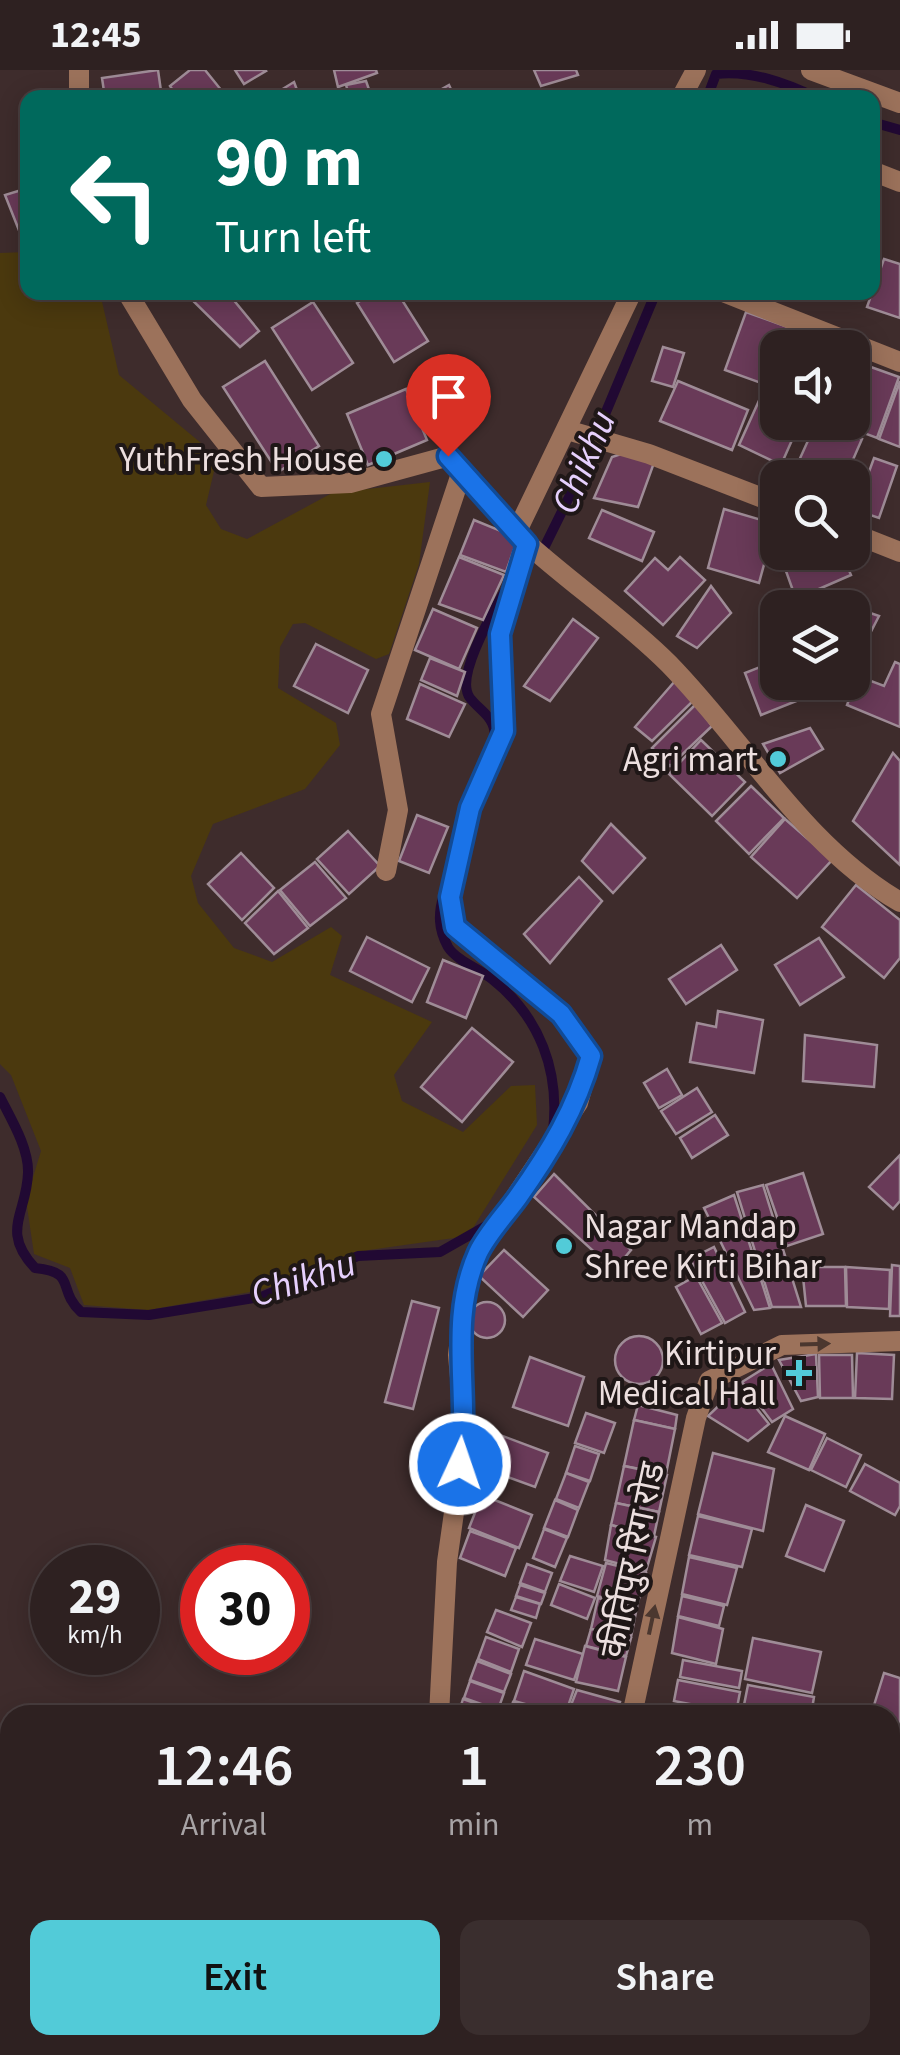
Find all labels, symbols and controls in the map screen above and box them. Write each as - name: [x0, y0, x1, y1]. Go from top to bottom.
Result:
- text: 12:45: [50, 8, 142, 62]
- text: 90 m: [215, 113, 363, 213]
- icon: left: [50, 130, 180, 260]
- text: Turn left: [215, 206, 371, 270]
- map controls: [760, 330, 870, 700]
- button: sound: [760, 330, 870, 440]
- pin: [406, 354, 491, 457]
- icon: arrive: [421, 369, 476, 424]
- water label: Chikhu: [538, 402, 630, 522]
- place label: YuthFresh House: [118, 435, 364, 485]
- marker: YuthFresh House: [373, 448, 395, 470]
- button: search: [760, 460, 870, 570]
- button: layers: [760, 590, 870, 700]
- place label: Agri mart: [623, 735, 758, 785]
- marker: Agri mart: [767, 748, 789, 770]
- place label: Nagar Mandap Shree Kirti Bihar: [584, 1202, 823, 1292]
- marker: Nagar Mandap Shree Kirti Bihar: [553, 1235, 575, 1257]
- water label: Chikhu: [244, 1237, 363, 1321]
- place label: Kirtipur Medical Hall: [598, 1329, 777, 1419]
- one-way arrow: [800, 1336, 832, 1352]
- marker: Kirtipur Medical Hall: [786, 1360, 812, 1386]
- position arrow: [408, 1412, 512, 1516]
- street label: कीर्तिपुर रिंग रोड: [588, 1457, 678, 1662]
- speed limit sign: 30: [180, 1545, 310, 1675]
- text: 29: [69, 1562, 121, 1633]
- one-way arrow: [645, 1604, 661, 1635]
- text: km/h: [67, 1617, 123, 1653]
- text: 12:46: [154, 1724, 294, 1809]
- text: 1: [458, 1724, 489, 1809]
- text: 230: [654, 1724, 746, 1809]
- text: Arrival: [181, 1802, 267, 1848]
- text: min: [448, 1802, 500, 1848]
- text: m: [687, 1802, 713, 1848]
- button: Exit: [30, 1920, 440, 2035]
- button: Share: [460, 1920, 870, 2035]

